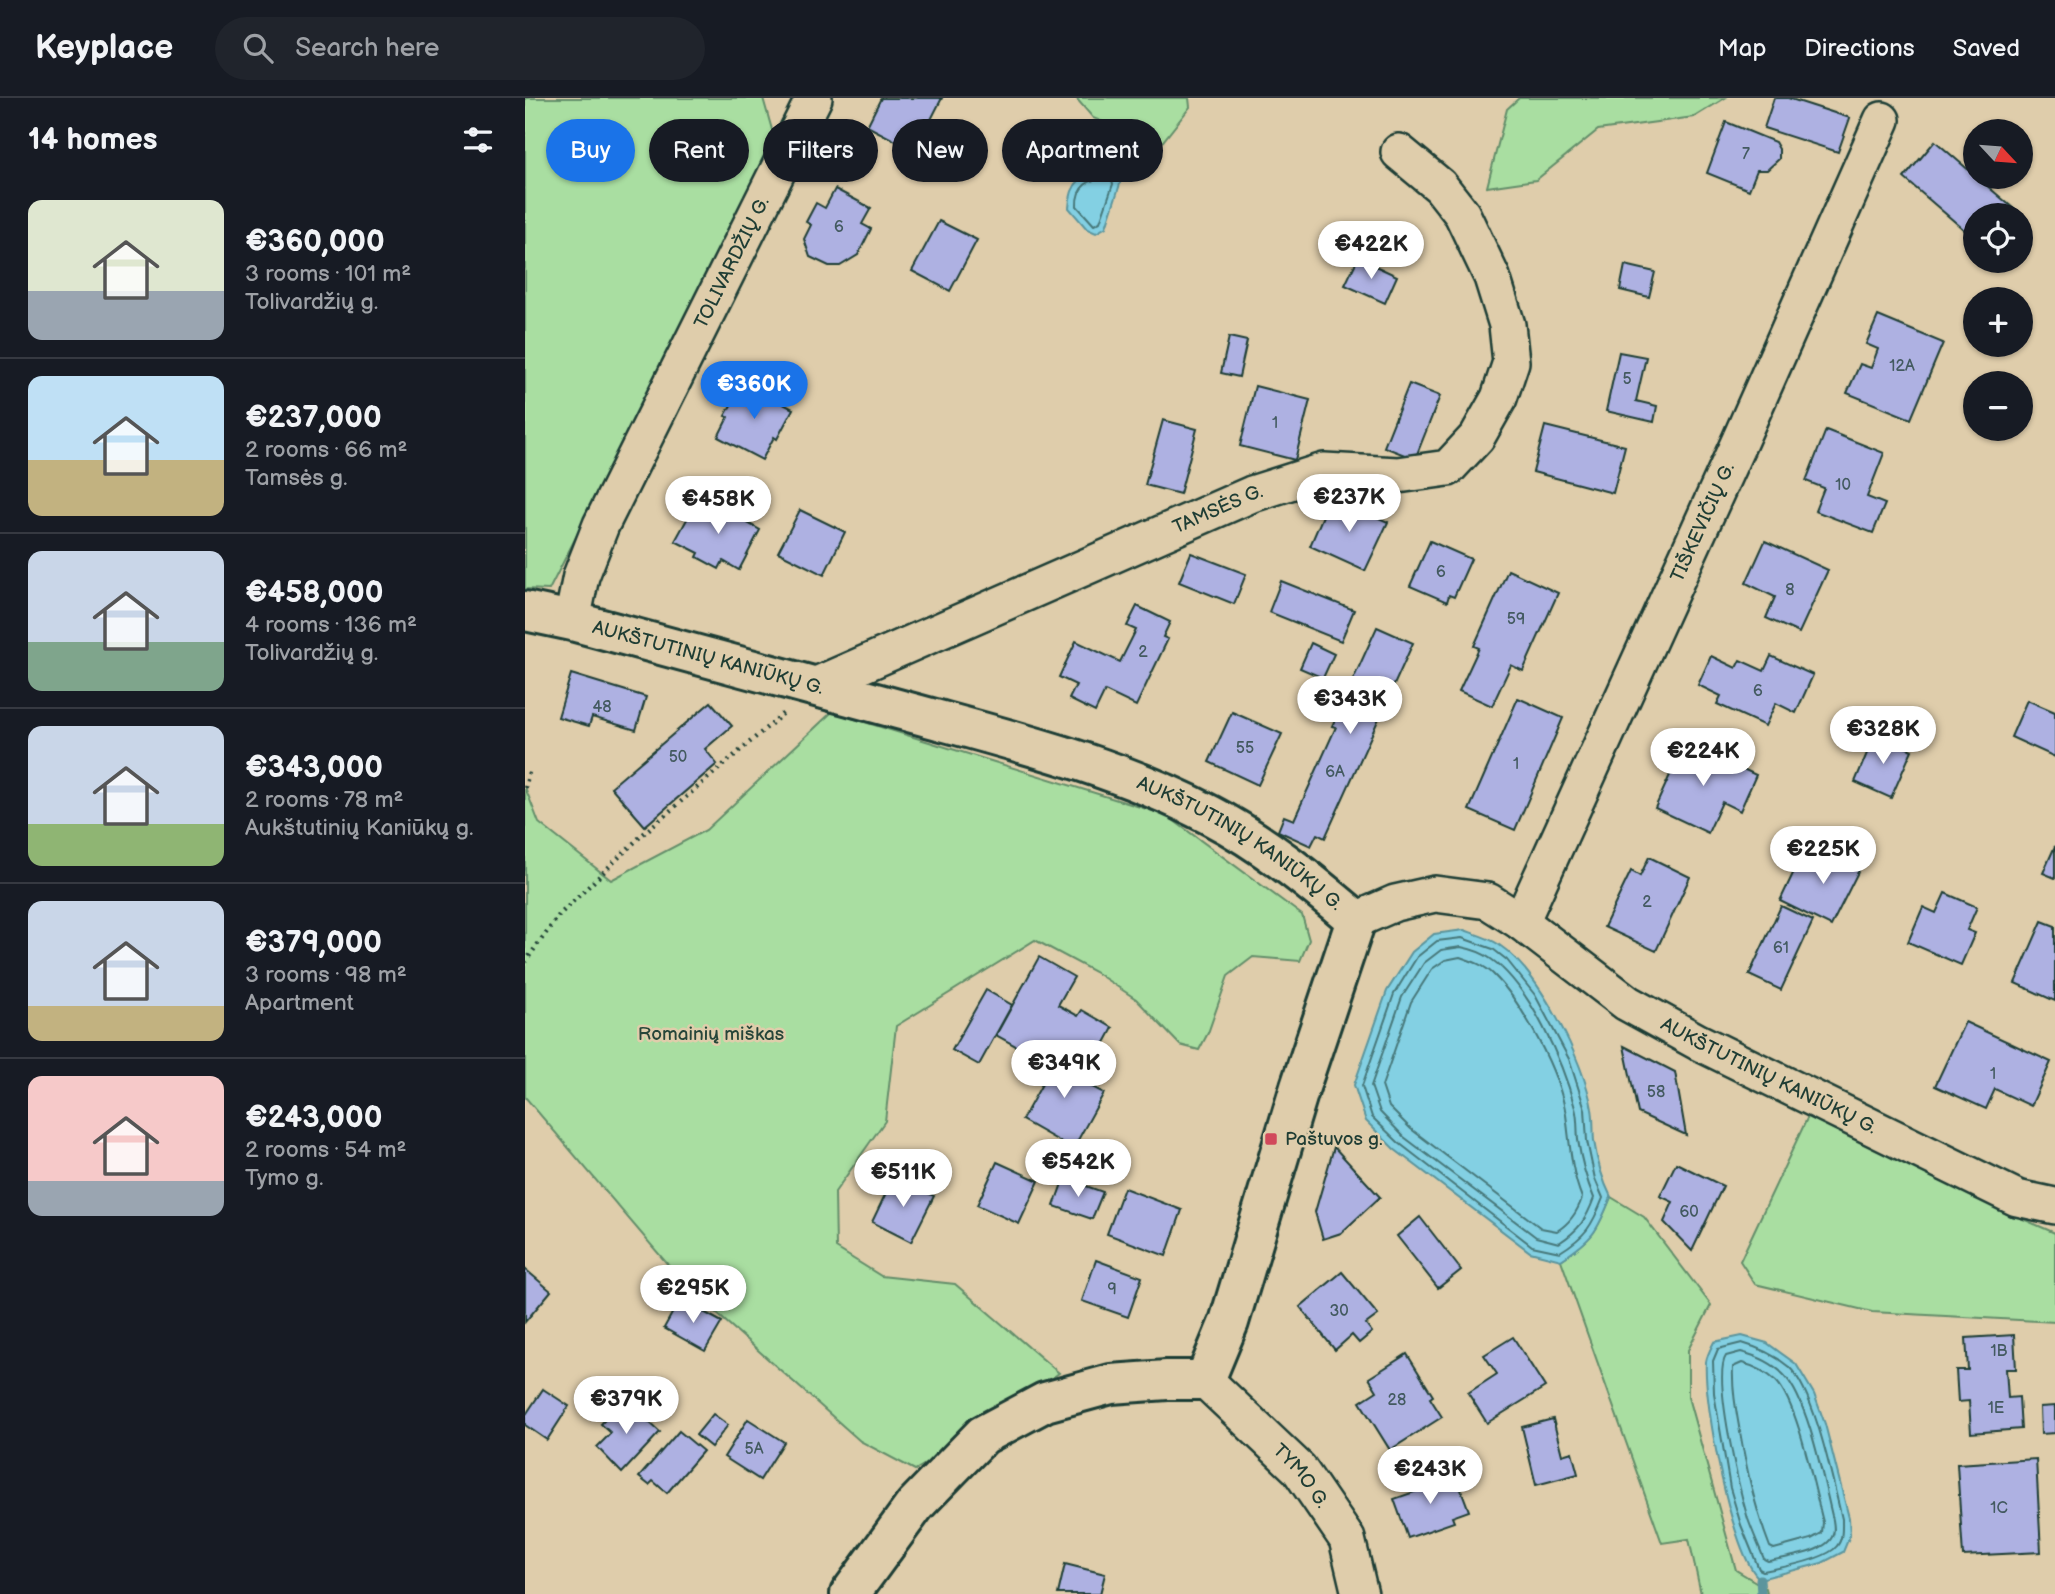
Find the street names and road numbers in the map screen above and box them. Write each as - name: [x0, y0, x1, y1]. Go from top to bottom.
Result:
- street label: TOLIVARDŽIŲ G.: [689, 193, 774, 332]
- street label: TIŠKEVIČIŲ G.: [1666, 459, 1740, 586]
- street label: TAMSĖS G.: [1169, 480, 1266, 539]
- street label: AUKŠTUTINIŲ KANIŪKŲ G.: [590, 616, 826, 700]
- street label: AUKŠTUTINIŲ KANIŪKŲ G.: [1134, 771, 1347, 915]
- street label: AUKŠTUTINIŲ KANIŪKŲ G.: [1657, 1012, 1881, 1139]
- street label: TYMO G.: [1268, 1439, 1334, 1512]

